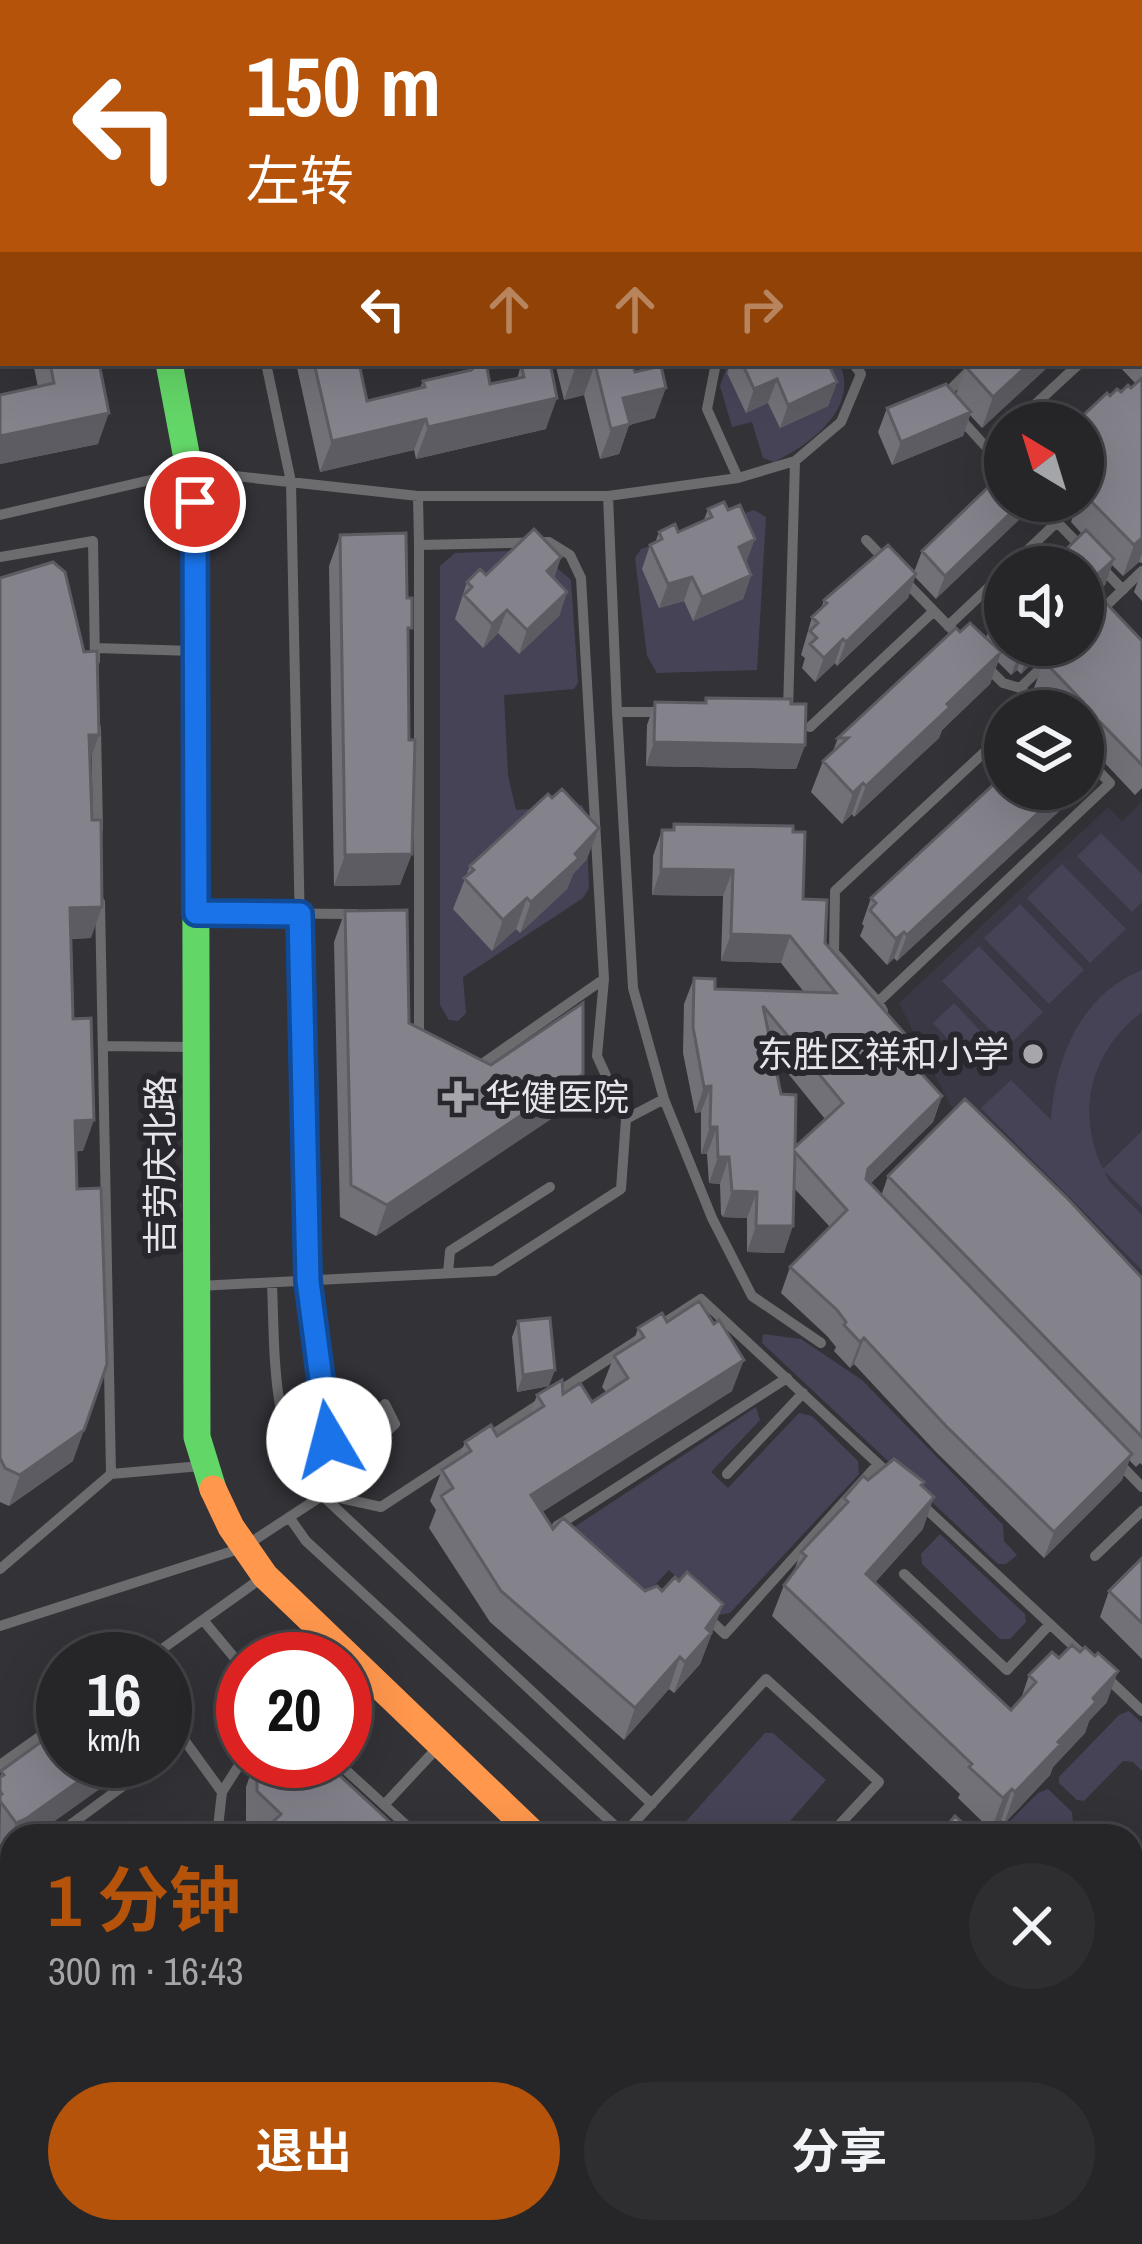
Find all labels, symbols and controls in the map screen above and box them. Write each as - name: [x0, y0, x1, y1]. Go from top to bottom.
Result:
- text: 150 m: [246, 29, 441, 142]
- icon: left: [48, 48, 204, 204]
- text: 左转: [246, 144, 354, 217]
- icon: left: [350, 276, 416, 342]
- icon: ahead: [476, 276, 542, 342]
- icon: ahead: [602, 276, 668, 342]
- icon: right: [728, 276, 794, 342]
- north arrow: [984, 402, 1104, 522]
- map controls: [984, 402, 1104, 810]
- pin: [144, 451, 246, 553]
- icon: arrive: [162, 469, 228, 535]
- button: sound: [984, 546, 1104, 666]
- button: layers: [984, 690, 1104, 810]
- place label: 东胜区祥和小学: [757, 1030, 1009, 1078]
- marker: 东胜区祥和小学: [1020, 1041, 1046, 1067]
- place label: 华健医院: [485, 1073, 629, 1121]
- street label: 吉劳庆北路: [136, 1075, 184, 1255]
- marker: 华健医院: [442, 1081, 474, 1113]
- position arrow: [266, 1377, 392, 1503]
- speed limit sign: 20: [216, 1632, 372, 1788]
- text: 16: [87, 1654, 141, 1735]
- text: km/h: [87, 1720, 141, 1760]
- text: 1 分钟: [48, 1851, 241, 1948]
- button: close: [969, 1863, 1095, 1989]
- text: 300 m · 16:43: [48, 1945, 244, 1997]
- button: 退出: [48, 2082, 560, 2220]
- button: 分享: [584, 2082, 1095, 2220]

